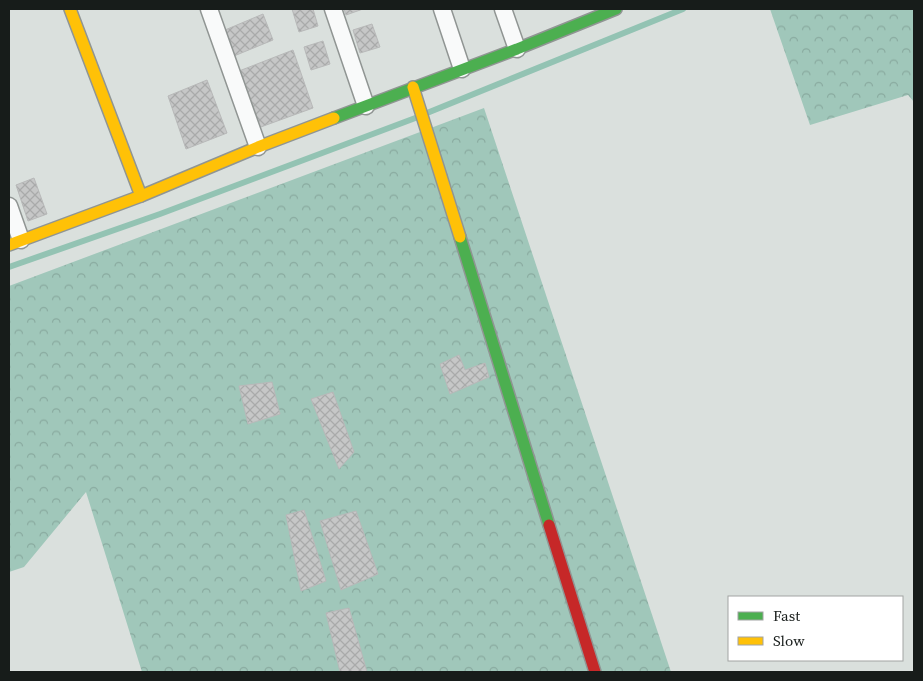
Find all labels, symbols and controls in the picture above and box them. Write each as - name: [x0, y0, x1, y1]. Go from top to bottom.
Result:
- legend: [728, 596, 903, 661]
- text: Fast: [773, 605, 800, 626]
- text: Slow: [773, 630, 805, 651]

